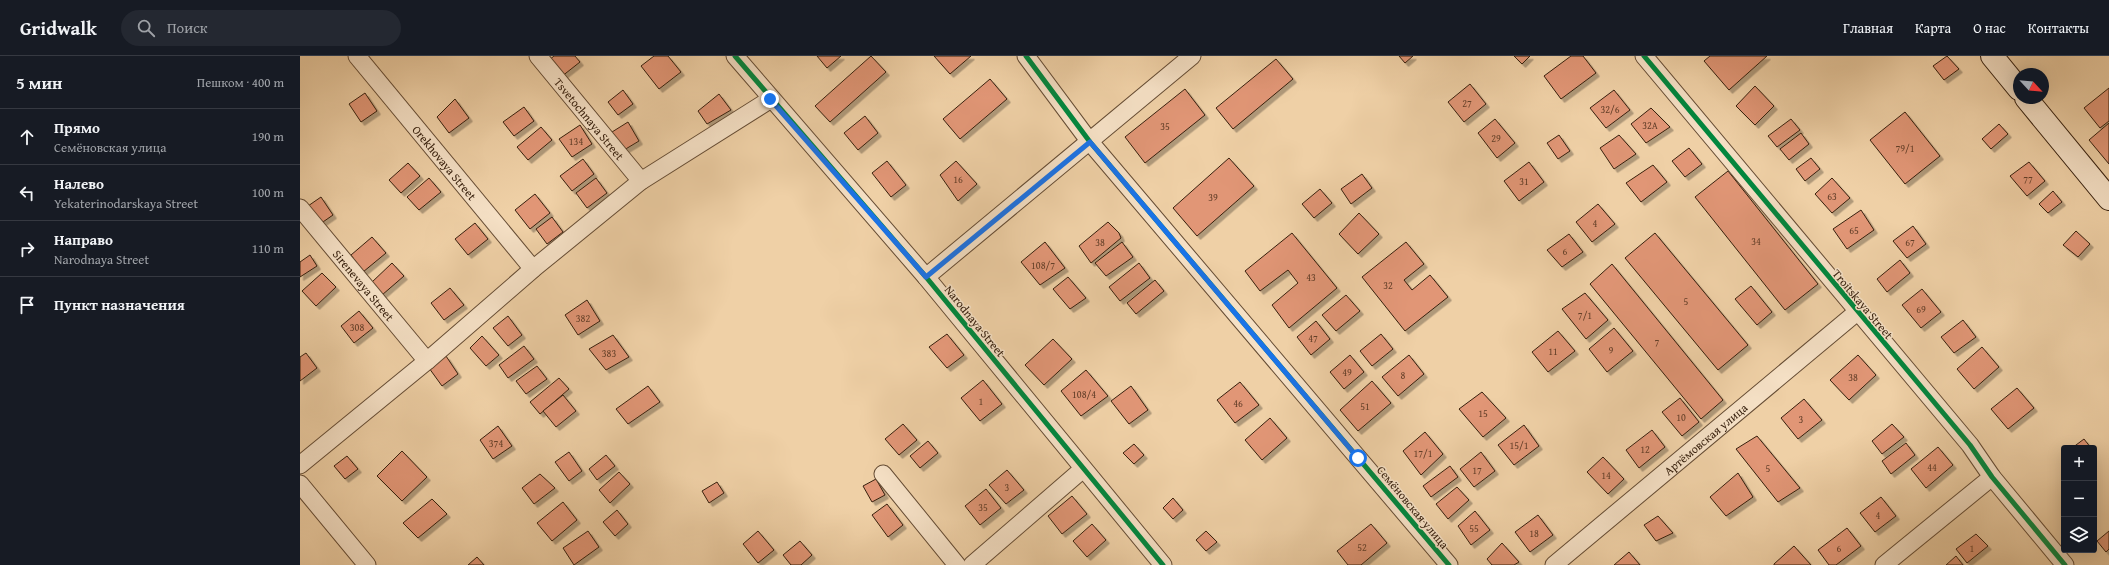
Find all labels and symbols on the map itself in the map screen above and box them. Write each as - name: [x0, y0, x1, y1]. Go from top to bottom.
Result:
- north arrow: [2013, 68, 2049, 104]
- street label: Tsvetochnaya Street: [550, 74, 629, 164]
- route end: [761, 90, 779, 108]
- house number: 27: [1462, 96, 1472, 111]
- house number: 32/6: [1600, 102, 1620, 117]
- house number: 32А: [1642, 118, 1658, 133]
- house number: 35: [1160, 119, 1170, 134]
- street label: Orekhovaya Street: [409, 121, 481, 204]
- house number: 29: [1491, 131, 1501, 146]
- house number: 134: [569, 134, 583, 149]
- house number: 79/1: [1895, 141, 1915, 156]
- house number: 16: [953, 172, 963, 187]
- house number: 77: [2023, 172, 2033, 187]
- house number: 31: [1519, 174, 1529, 189]
- house number: 63: [1827, 189, 1837, 204]
- house number: 39: [1208, 190, 1218, 205]
- house number: 4: [1593, 216, 1598, 231]
- house number: 65: [1849, 223, 1859, 238]
- house number: 34: [1751, 234, 1761, 249]
- house number: 38: [1095, 235, 1105, 250]
- house number: 67: [1905, 235, 1915, 250]
- house number: 6: [1563, 244, 1568, 259]
- street label: Sirenevaya Street: [329, 246, 399, 325]
- house number: 108/7: [1031, 258, 1055, 273]
- street label: Troitskaya Street: [1829, 266, 1898, 343]
- house number: 43: [1306, 270, 1316, 285]
- house number: 32: [1383, 278, 1393, 293]
- street label: Narodnaya Street: [941, 282, 1010, 361]
- house number: 5: [1684, 294, 1689, 309]
- house number: 69: [1916, 302, 1926, 317]
- house number: 7/1: [1578, 308, 1592, 323]
- house number: 382: [576, 311, 590, 326]
- house number: 308: [350, 320, 364, 335]
- house number: 47: [1308, 331, 1318, 346]
- house number: 7: [1655, 335, 1660, 350]
- house number: 9: [1609, 343, 1614, 358]
- house number: 11: [1548, 344, 1558, 359]
- house number: 383: [602, 346, 616, 361]
- house number: 49: [1342, 365, 1352, 380]
- house number: 8: [1401, 368, 1406, 383]
- house number: 38: [1848, 370, 1858, 385]
- house number: 108/4: [1072, 387, 1096, 402]
- house number: 1: [979, 394, 984, 409]
- house number: 46: [1233, 396, 1243, 411]
- house number: 51: [1360, 399, 1370, 414]
- street label: Артёмовская улица: [1660, 399, 1751, 479]
- house number: 15: [1478, 406, 1488, 421]
- house number: 10: [1676, 410, 1686, 425]
- house number: 3: [1799, 412, 1804, 427]
- house number: 374: [489, 436, 503, 451]
- house number: 15/1: [1509, 438, 1529, 453]
- house number: 12: [1640, 442, 1650, 457]
- house number: 17/1: [1413, 446, 1433, 461]
- route start: [1349, 449, 1367, 467]
- house number: 44: [1927, 460, 1937, 475]
- house number: 5: [1766, 461, 1771, 476]
- street label: Семёновская улица: [1373, 462, 1453, 552]
- house number: 17: [1472, 463, 1482, 478]
- house number: 14: [1601, 468, 1611, 483]
- house number: 3: [1005, 480, 1010, 495]
- house number: 35: [978, 500, 988, 515]
- house number: 4: [1876, 508, 1881, 523]
- house number: 55: [1469, 521, 1479, 536]
- house number: 18: [1529, 526, 1539, 541]
- house number: 52: [1357, 540, 1367, 555]
- house number: 6: [1837, 541, 1842, 556]
- house number: 1: [1970, 541, 1975, 556]

